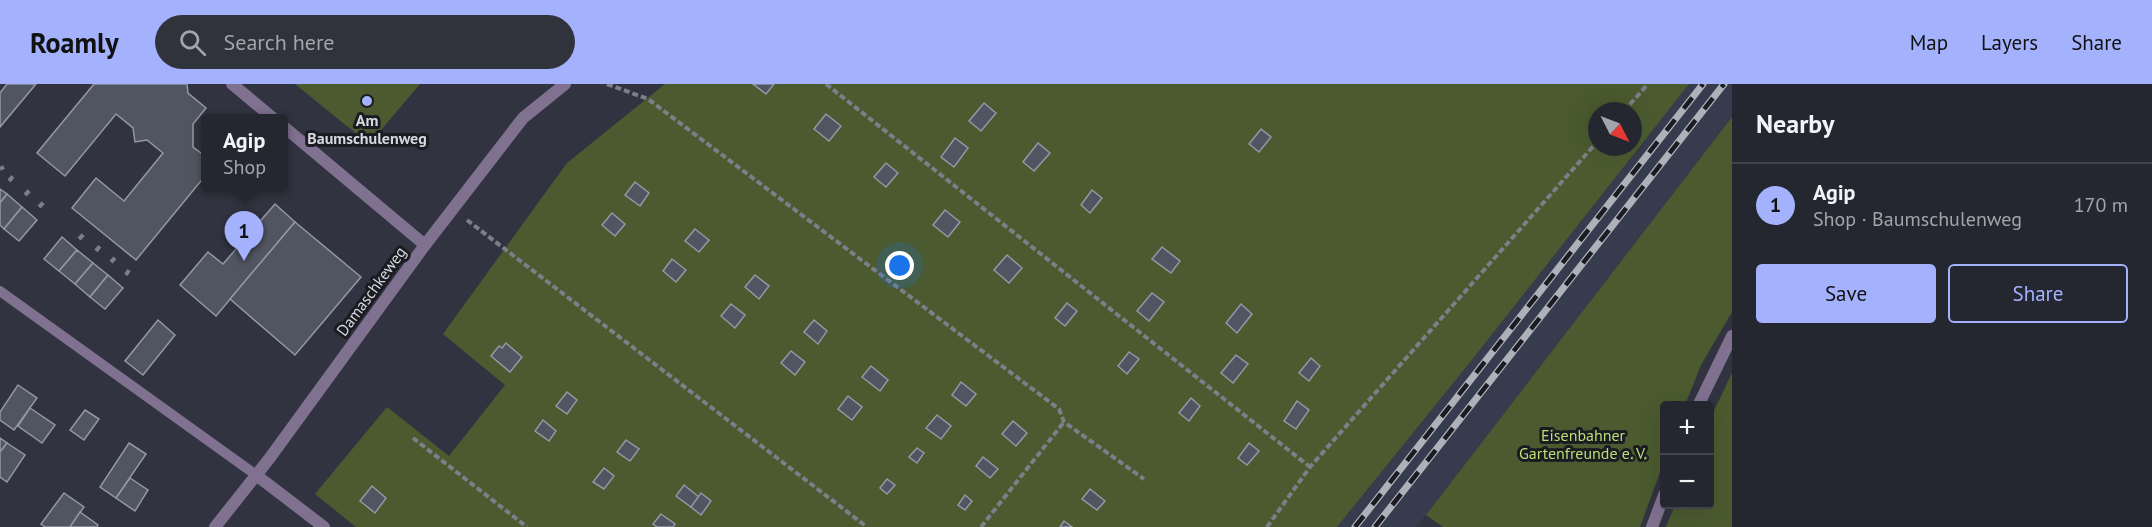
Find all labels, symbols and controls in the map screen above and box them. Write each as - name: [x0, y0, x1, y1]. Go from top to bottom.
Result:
- search box: [155, 15, 575, 69]
- text: Roamly: [30, 24, 119, 61]
- icon: search: [176, 26, 209, 59]
- text: Search here: [224, 28, 335, 56]
- text: Map: [1910, 29, 1948, 56]
- text: Layers: [1981, 29, 2038, 56]
- text: Share: [2071, 29, 2122, 56]
- marker: Am Baumschulenweg: [360, 94, 374, 108]
- north arrow: [1588, 102, 1642, 156]
- text: Nearby: [1756, 107, 1834, 140]
- place label: Am Baumschulenweg: [307, 110, 427, 148]
- popup: [201, 114, 288, 192]
- text: Agip: [223, 126, 265, 154]
- text: Shop: [223, 154, 266, 180]
- text: Agip: [1813, 178, 1855, 206]
- text: 1: [1770, 192, 1781, 218]
- text: 170 m: [2074, 192, 2128, 218]
- text: Shop · Baumschulenweg: [1813, 206, 2022, 232]
- pin: 1: [224, 212, 264, 261]
- street label: Damaschkeweg: [332, 242, 410, 340]
- your location: [885, 251, 914, 280]
- button: Save: [1756, 264, 1936, 323]
- button: Share: [1948, 264, 2128, 323]
- map controls: [1660, 401, 1714, 509]
- button: +: [1660, 401, 1714, 455]
- park label: Eisenbahner Gartenfreunde e. V.: [1519, 425, 1647, 463]
- button: −: [1660, 455, 1714, 509]

